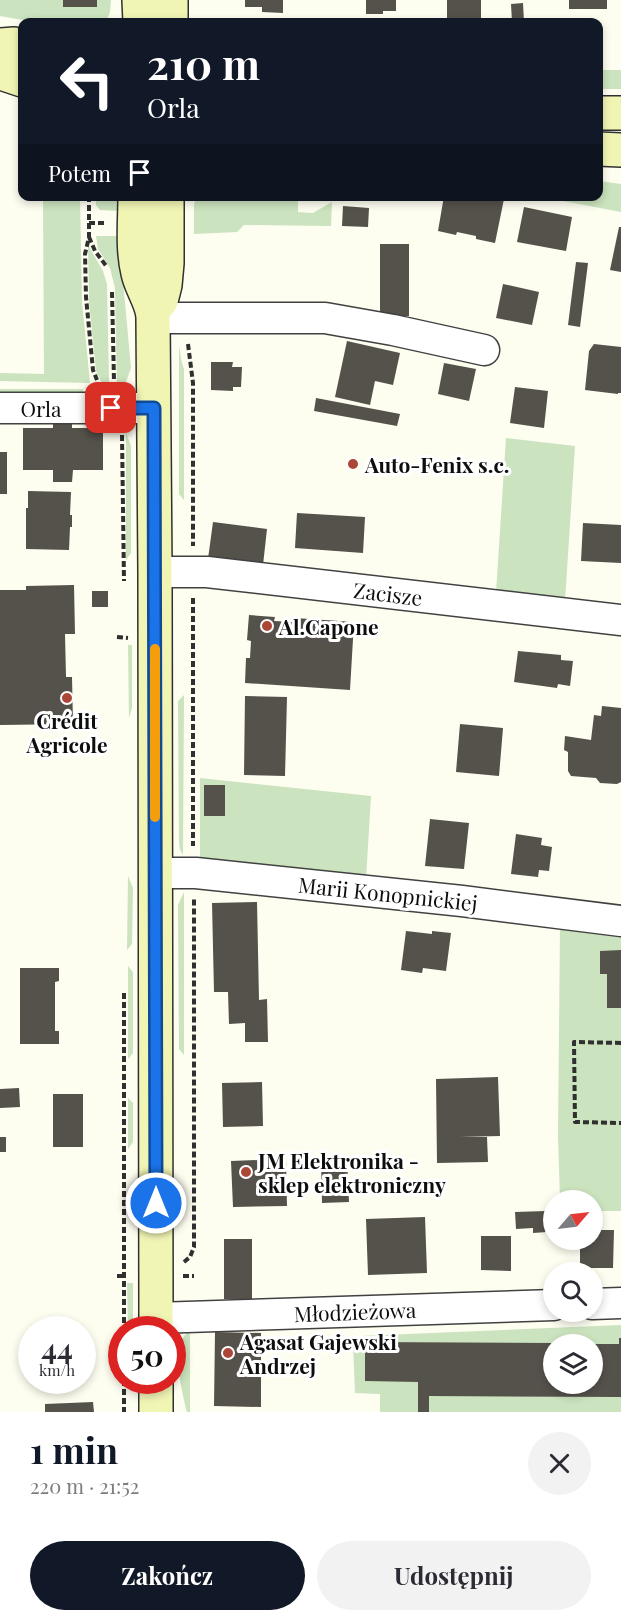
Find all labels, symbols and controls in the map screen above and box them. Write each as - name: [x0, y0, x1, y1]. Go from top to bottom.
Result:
- text: 210 m: [147, 35, 260, 91]
- icon: left: [48, 42, 126, 120]
- text: Orla: [147, 89, 200, 125]
- icon: arrive: [123, 156, 156, 189]
- text: Potem: [48, 158, 111, 188]
- pin: [85, 382, 136, 433]
- icon: arrive: [94, 391, 127, 424]
- street label: Orla: [21, 394, 62, 422]
- place label: Auto-Fenix s.c.: [364, 450, 509, 478]
- marker: Auto-Fenix s.c.: [346, 457, 360, 471]
- street label: Zacisze: [352, 575, 424, 611]
- place label: Al.Capone: [278, 612, 379, 640]
- marker: Al.Capone: [260, 619, 274, 633]
- marker: Crédit Agricole: [60, 691, 74, 705]
- place label: Crédit Agricole: [25, 706, 108, 758]
- street label: Marii Konopnickiej: [297, 870, 479, 916]
- place label: JM Elektronika - sklep elektroniczny: [257, 1146, 446, 1198]
- marker: JM Elektronika - sklep elektroniczny: [239, 1165, 253, 1179]
- position arrow: [124, 1171, 188, 1235]
- north arrow: [543, 1190, 603, 1250]
- map controls: [543, 1190, 603, 1394]
- button: search: [543, 1262, 603, 1322]
- street label: Młodzieżowa: [293, 1295, 417, 1327]
- speed limit sign: 50: [108, 1316, 186, 1394]
- place label: Agasat Gajewski Andrzej: [239, 1327, 397, 1379]
- text: 44: [41, 1328, 73, 1368]
- button: layers: [543, 1334, 603, 1394]
- marker: Agasat Gajewski Andrzej: [221, 1346, 235, 1360]
- text: km/h: [39, 1360, 75, 1380]
- text: 1 min: [30, 1425, 118, 1473]
- button: close: [528, 1432, 591, 1495]
- text: 220 m · 21:52: [30, 1472, 139, 1499]
- button: Zakończ: [30, 1541, 305, 1610]
- button: Udostępnij: [317, 1541, 591, 1610]

